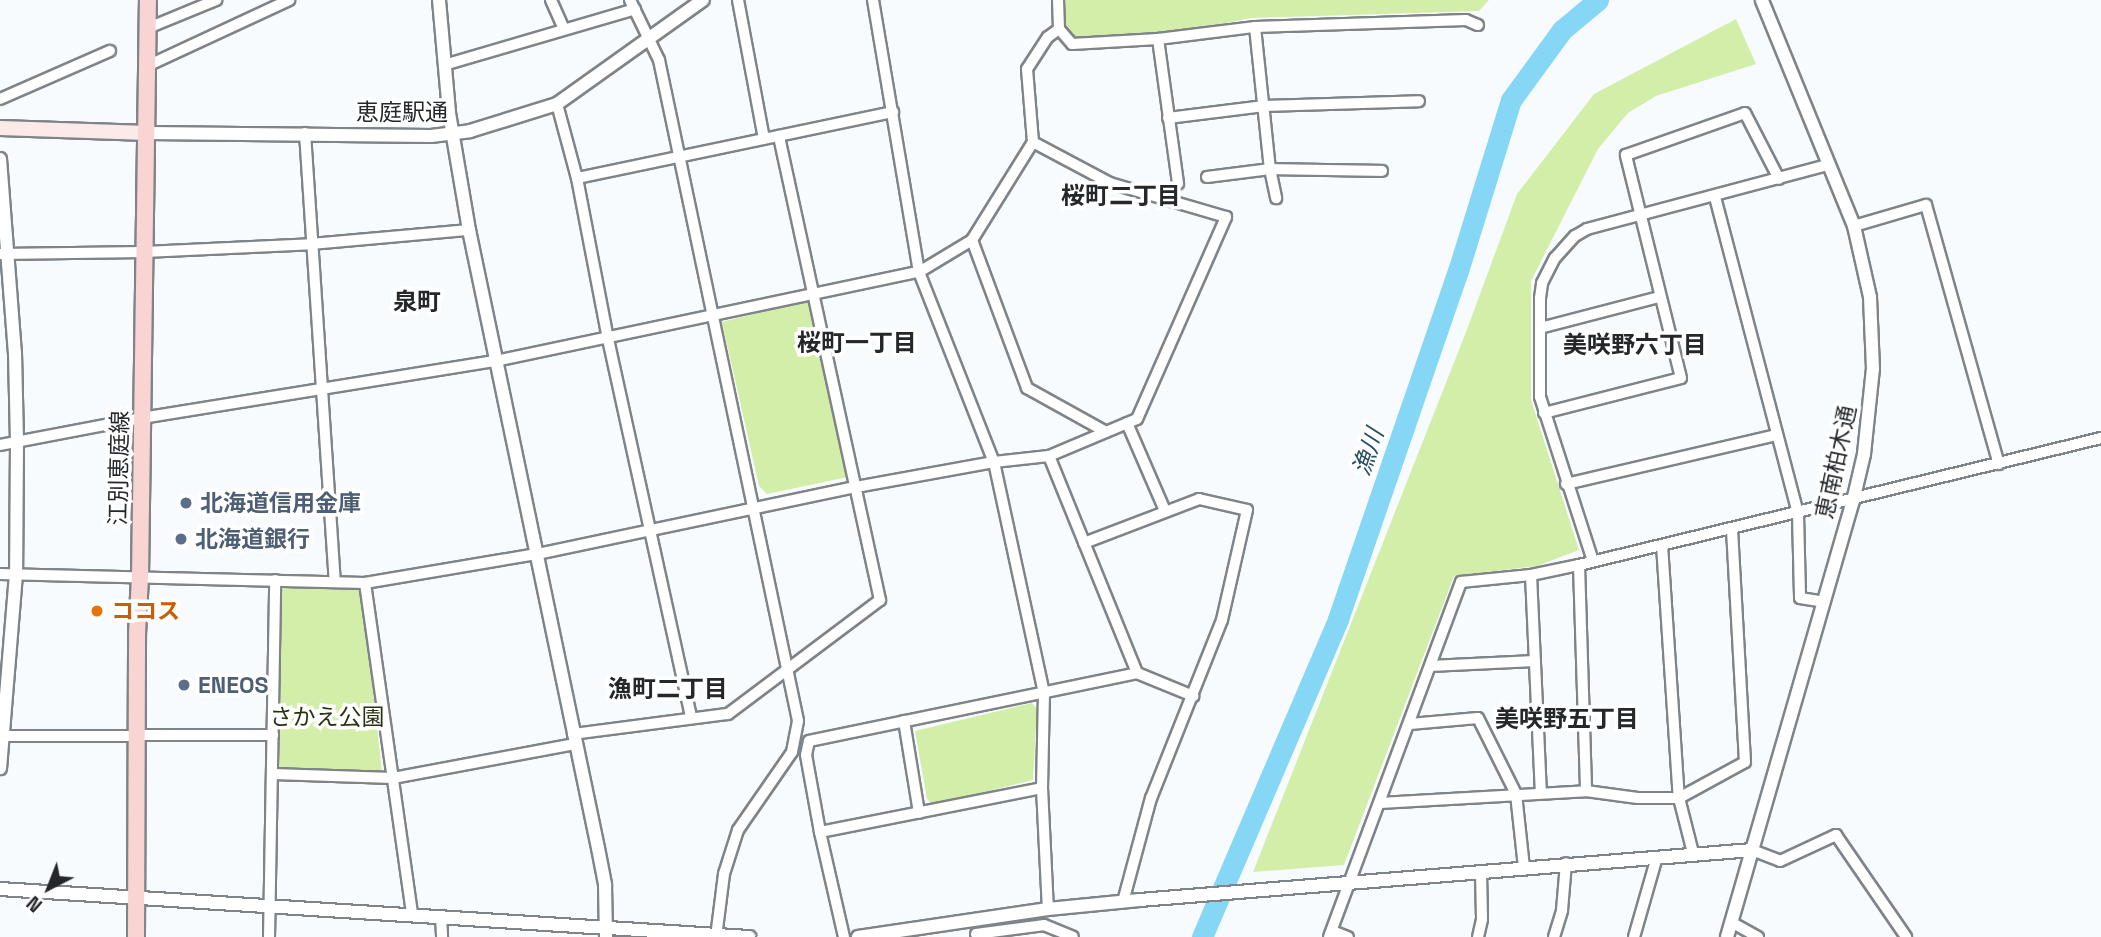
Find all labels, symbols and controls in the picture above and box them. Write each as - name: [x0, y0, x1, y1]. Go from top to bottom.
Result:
- street label: 恵庭駅通: [356, 98, 448, 126]
- district label: 桜町二丁目: [1061, 182, 1181, 210]
- district label: 泉町: [393, 288, 441, 316]
- district label: 桜町一丁目: [797, 329, 917, 357]
- district label: 美咲野六丁目: [1563, 331, 1707, 359]
- street label: 恵南柏木通: [1811, 403, 1861, 521]
- street label: 江別恵庭線: [104, 410, 134, 526]
- water label: 漁川: [1347, 425, 1389, 479]
- place label: 北海道信用金庫: [200, 489, 361, 517]
- marker: 北海道信用金庫: [178, 495, 194, 511]
- place label: 北海道銀行: [195, 525, 310, 553]
- marker: 北海道銀行: [173, 531, 189, 547]
- place label: ココス: [111, 597, 180, 625]
- marker: ココス: [89, 603, 105, 619]
- place label: ENEOS: [198, 671, 268, 699]
- district label: 漁町二丁目: [608, 675, 728, 703]
- marker: ENEOS: [176, 677, 192, 693]
- park label: さかえ公園: [270, 703, 384, 731]
- district label: 美咲野五丁目: [1495, 705, 1639, 733]
- north arrow: [14, 853, 84, 923]
- text: N: [22, 890, 48, 918]

